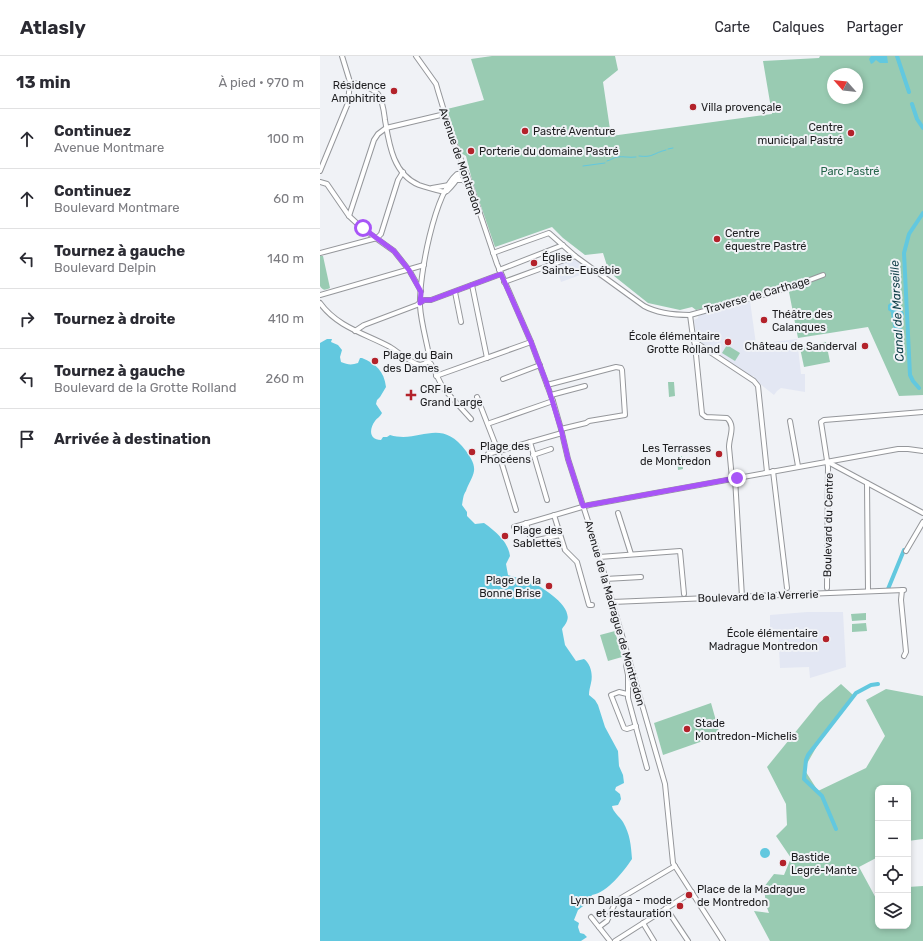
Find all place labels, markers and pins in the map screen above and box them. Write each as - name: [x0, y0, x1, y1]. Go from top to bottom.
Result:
- place label: Résidence Amphitrite: [331, 79, 386, 105]
- marker: Résidence Amphitrite: [389, 86, 399, 96]
- place label: Villa provençale: [701, 101, 781, 114]
- marker: Villa provençale: [688, 102, 698, 112]
- place label: Centre municipal Pastré: [757, 121, 843, 147]
- place label: Pastré Aventure: [533, 125, 615, 138]
- marker: Pastré Aventure: [520, 126, 530, 136]
- marker: Centre municipal Pastré: [846, 128, 856, 138]
- place label: Porterie du domaine Pastré: [479, 145, 619, 158]
- marker: Porterie du domaine Pastré: [466, 146, 476, 156]
- place label: Centre équestre Pastré: [725, 227, 807, 253]
- marker: Centre équestre Pastré: [712, 234, 722, 244]
- place label: Église Sainte-Eusébie: [542, 251, 620, 277]
- marker: Église Sainte-Eusébie: [529, 258, 539, 268]
- place label: Théâtre des Calanques: [772, 308, 833, 334]
- marker: Théâtre des Calanques: [759, 315, 769, 325]
- place label: École élémentaire Grotte Rolland: [629, 330, 720, 356]
- marker: École élémentaire Grotte Rolland: [723, 337, 733, 347]
- place label: Château de Sanderval: [745, 340, 857, 353]
- marker: Château de Sanderval: [860, 341, 870, 351]
- place label: Plage du Bain des Dames: [383, 349, 453, 375]
- marker: Plage du Bain des Dames: [370, 356, 380, 366]
- place label: CRF le Grand Large: [420, 383, 483, 409]
- marker: CRF le Grand Large: [405, 389, 417, 401]
- place label: Plage des Phocéens: [480, 440, 531, 466]
- place label: Les Terrasses de Montredon: [640, 442, 711, 468]
- marker: Plage des Phocéens: [467, 447, 477, 457]
- marker: Les Terrasses de Montredon: [714, 449, 724, 459]
- place label: Plage des Sablettes: [513, 524, 563, 550]
- marker: Plage des Sablettes: [500, 531, 510, 541]
- place label: Plage de la Bonne Brise: [479, 574, 541, 600]
- marker: Plage de la Bonne Brise: [544, 581, 554, 591]
- place label: École élémentaire Madrague Montredon: [709, 627, 818, 653]
- marker: École élémentaire Madrague Montredon: [821, 634, 831, 644]
- place label: Stade Montredon-Michelis: [695, 717, 798, 743]
- marker: Stade Montredon-Michelis: [682, 724, 692, 734]
- place label: Bastide Legré-Mante: [791, 851, 857, 877]
- marker: Bastide Legré-Mante: [778, 858, 788, 868]
- place label: Place de la Madrague de Montredon: [697, 883, 805, 909]
- marker: Place de la Madrague de Montredon: [684, 890, 694, 900]
- place label: Lynn Dalaga - mode et restauration: [570, 894, 672, 920]
- marker: Lynn Dalaga - mode et restauration: [675, 901, 685, 911]

